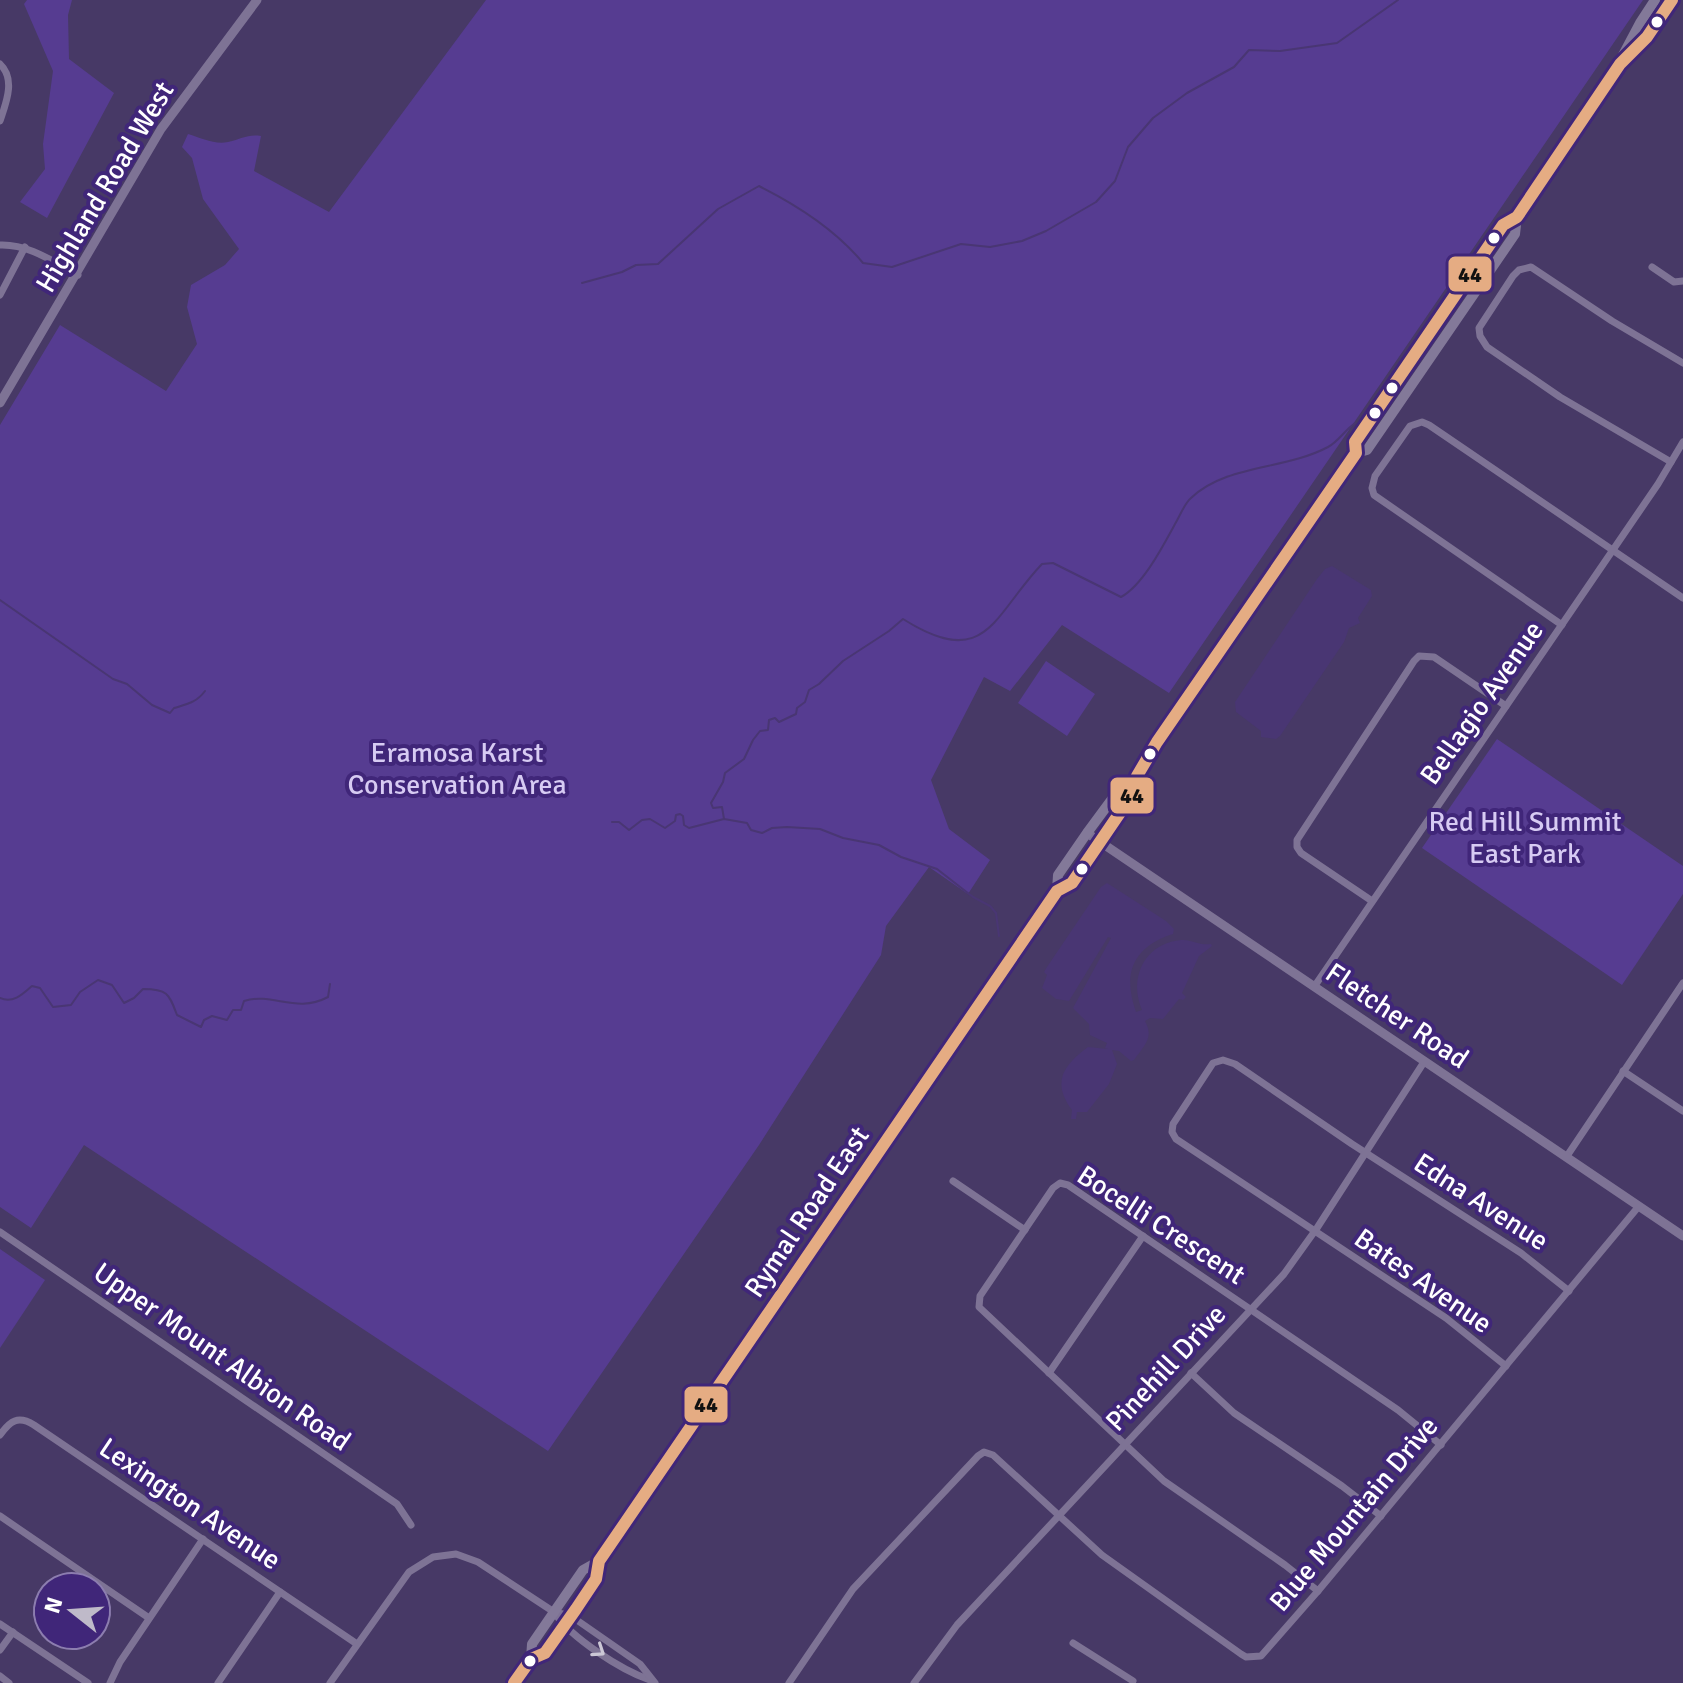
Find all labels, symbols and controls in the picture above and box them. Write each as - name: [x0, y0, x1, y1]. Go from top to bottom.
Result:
- unlabelled marker: [1649, 14, 1665, 30]
- street label: Highland Road West: [29, 75, 182, 299]
- unlabelled marker: [1486, 230, 1502, 246]
- line badge: 44: [1447, 255, 1493, 293]
- text: 44: [1458, 261, 1482, 288]
- unlabelled marker: [1384, 380, 1400, 396]
- unlabelled marker: [1367, 405, 1383, 421]
- street label: Bellagio Avenue: [1413, 615, 1551, 791]
- park label: Eramosa Karst Conservation Area: [347, 736, 567, 802]
- unlabelled marker: [1142, 746, 1158, 762]
- line badge: 44: [1109, 776, 1155, 815]
- text: 44: [1120, 782, 1144, 809]
- park label: Red Hill Summit East Park: [1429, 805, 1622, 871]
- unlabelled marker: [1074, 861, 1090, 877]
- street label: Fletcher Road: [1319, 956, 1475, 1076]
- street label: Rymal Road East: [737, 1120, 877, 1304]
- street label: Edna Avenue: [1407, 1146, 1555, 1258]
- street label: Bocelli Crescent: [1071, 1158, 1252, 1292]
- street label: Bates Avenue: [1348, 1221, 1498, 1341]
- street label: Upper Mount Albion Road: [87, 1255, 357, 1459]
- street label: Pinehill Drive: [1099, 1298, 1233, 1438]
- line badge: 44: [683, 1385, 729, 1424]
- text: 44: [694, 1391, 718, 1418]
- street label: Blue Mountain Drive: [1263, 1410, 1445, 1618]
- street label: Lexington Avenue: [93, 1431, 287, 1577]
- north arrow: [32, 1571, 112, 1651]
- text: N: [38, 1594, 69, 1617]
- one-way arrow: [591, 1641, 605, 1656]
- unlabelled marker: [522, 1653, 538, 1669]

